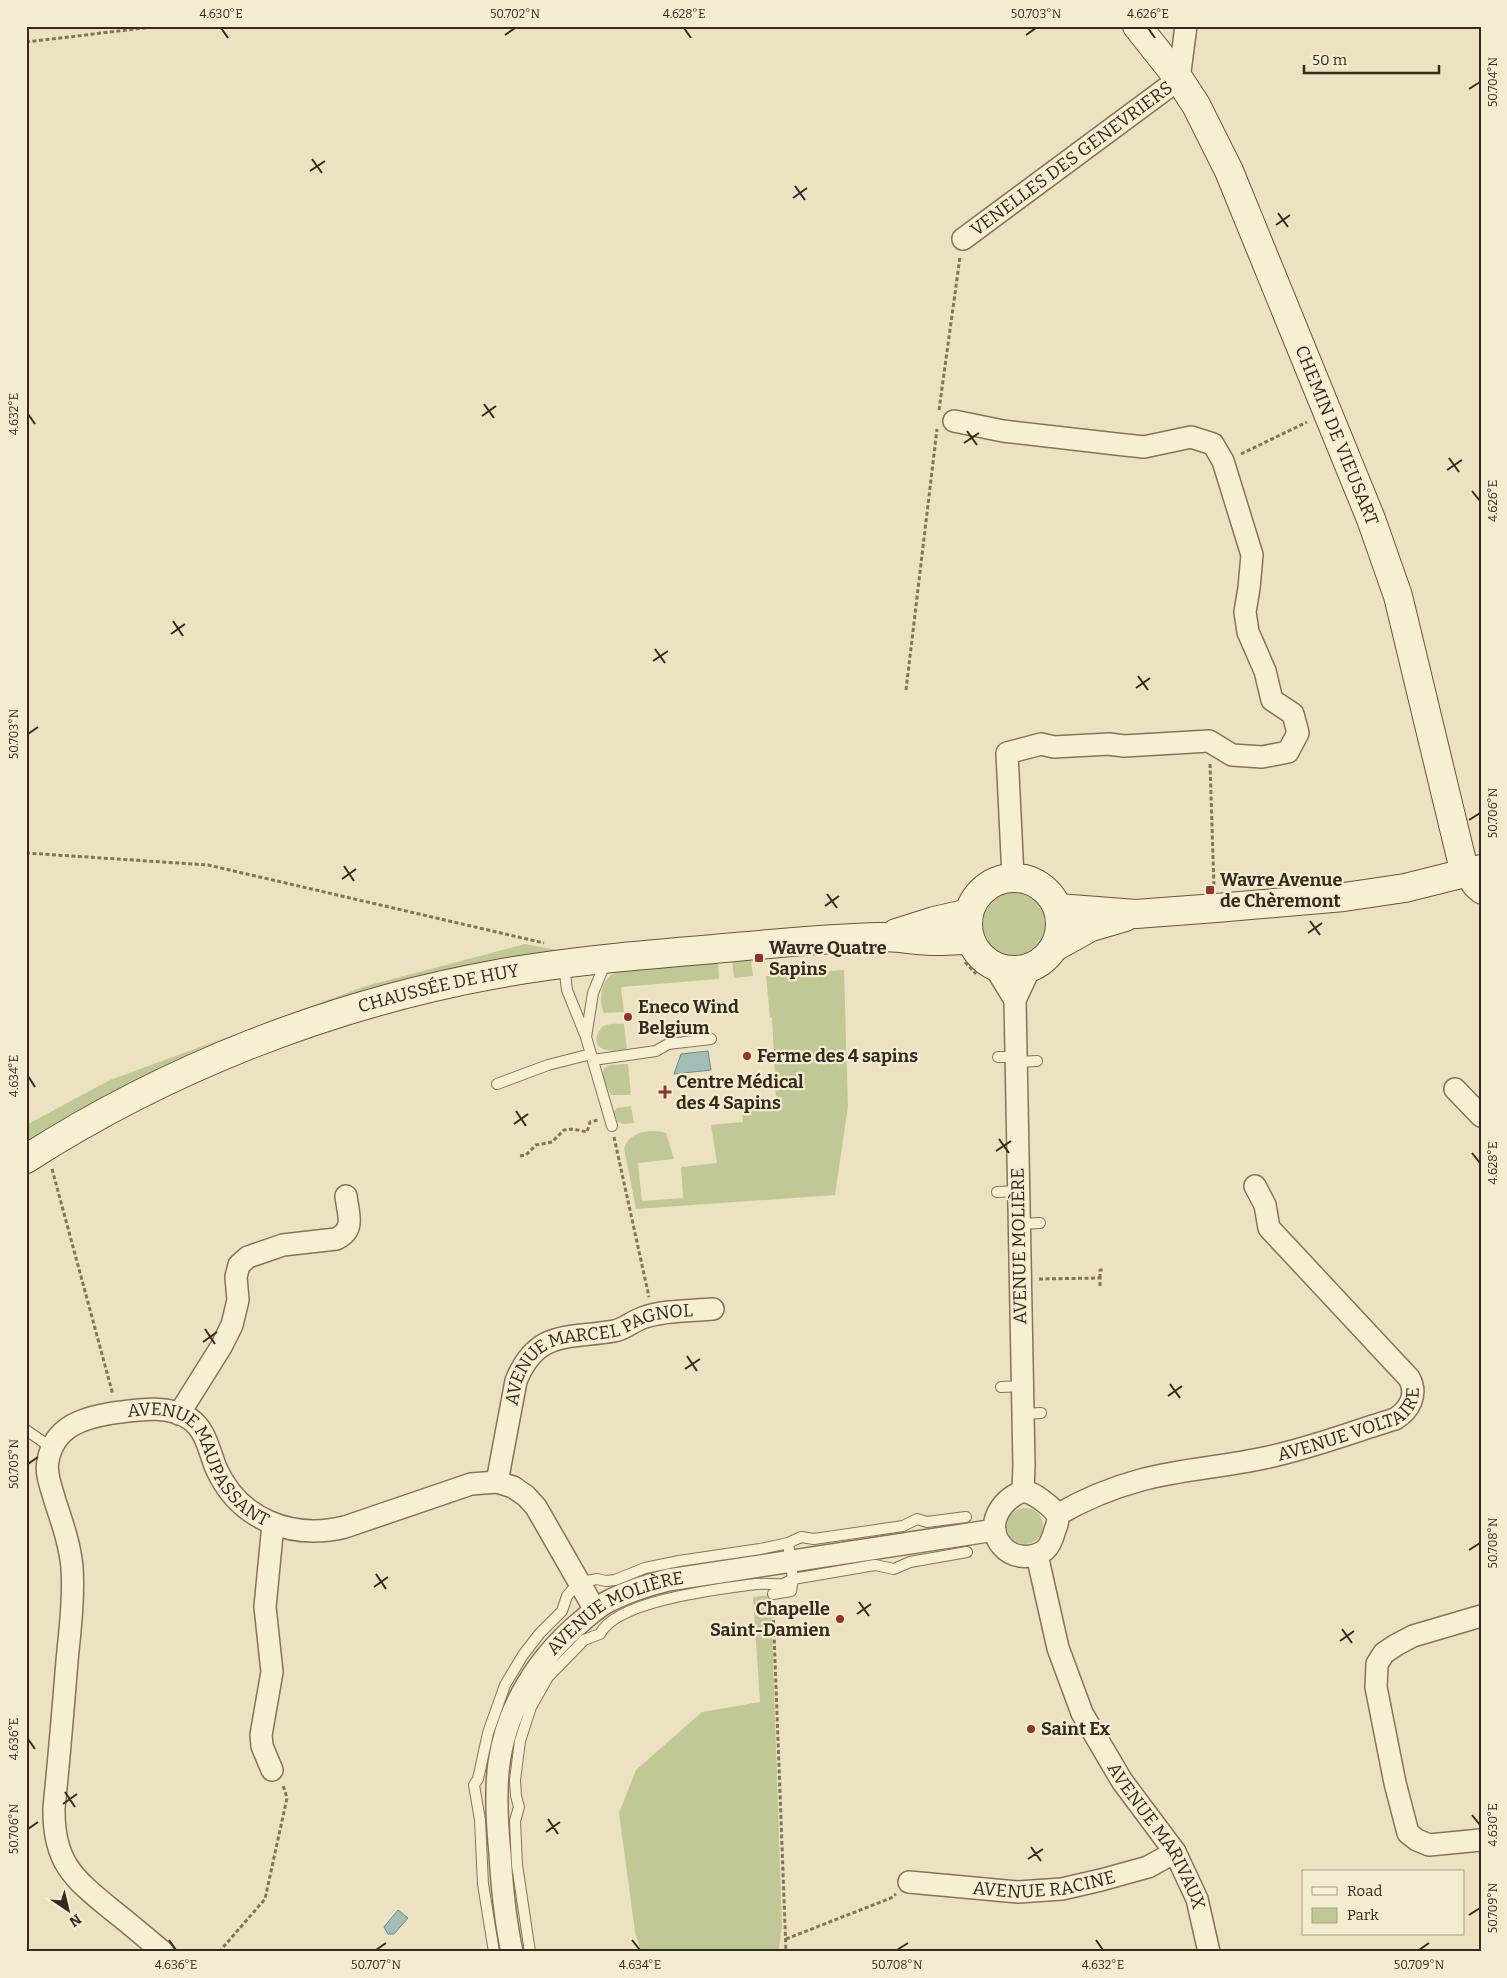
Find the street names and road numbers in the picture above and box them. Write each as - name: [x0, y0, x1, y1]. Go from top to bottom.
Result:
- street label: VENELLES DES GENEVRIERS: [966, 77, 1177, 241]
- street label: CHEMIN DE VIEUSART: [1290, 342, 1383, 529]
- street label: CHAUSSÉE DE HUY: [355, 959, 521, 1018]
- street label: AVENUE MOLIÈRE: [1006, 1168, 1031, 1324]
- street label: AVENUE MARCEL PAGNOL: [501, 1299, 693, 1407]
- street label: AVENUE VOLTAIRE: [1275, 1387, 1424, 1466]
- street label: AVENUE MAUPASSANT: [126, 1398, 273, 1531]
- street label: AVENUE MOLIÈRE: [542, 1567, 685, 1659]
- street label: AVENUE MARIVAUX: [1103, 1759, 1210, 1912]
- street label: AVENUE RACINE: [972, 1866, 1118, 1903]

